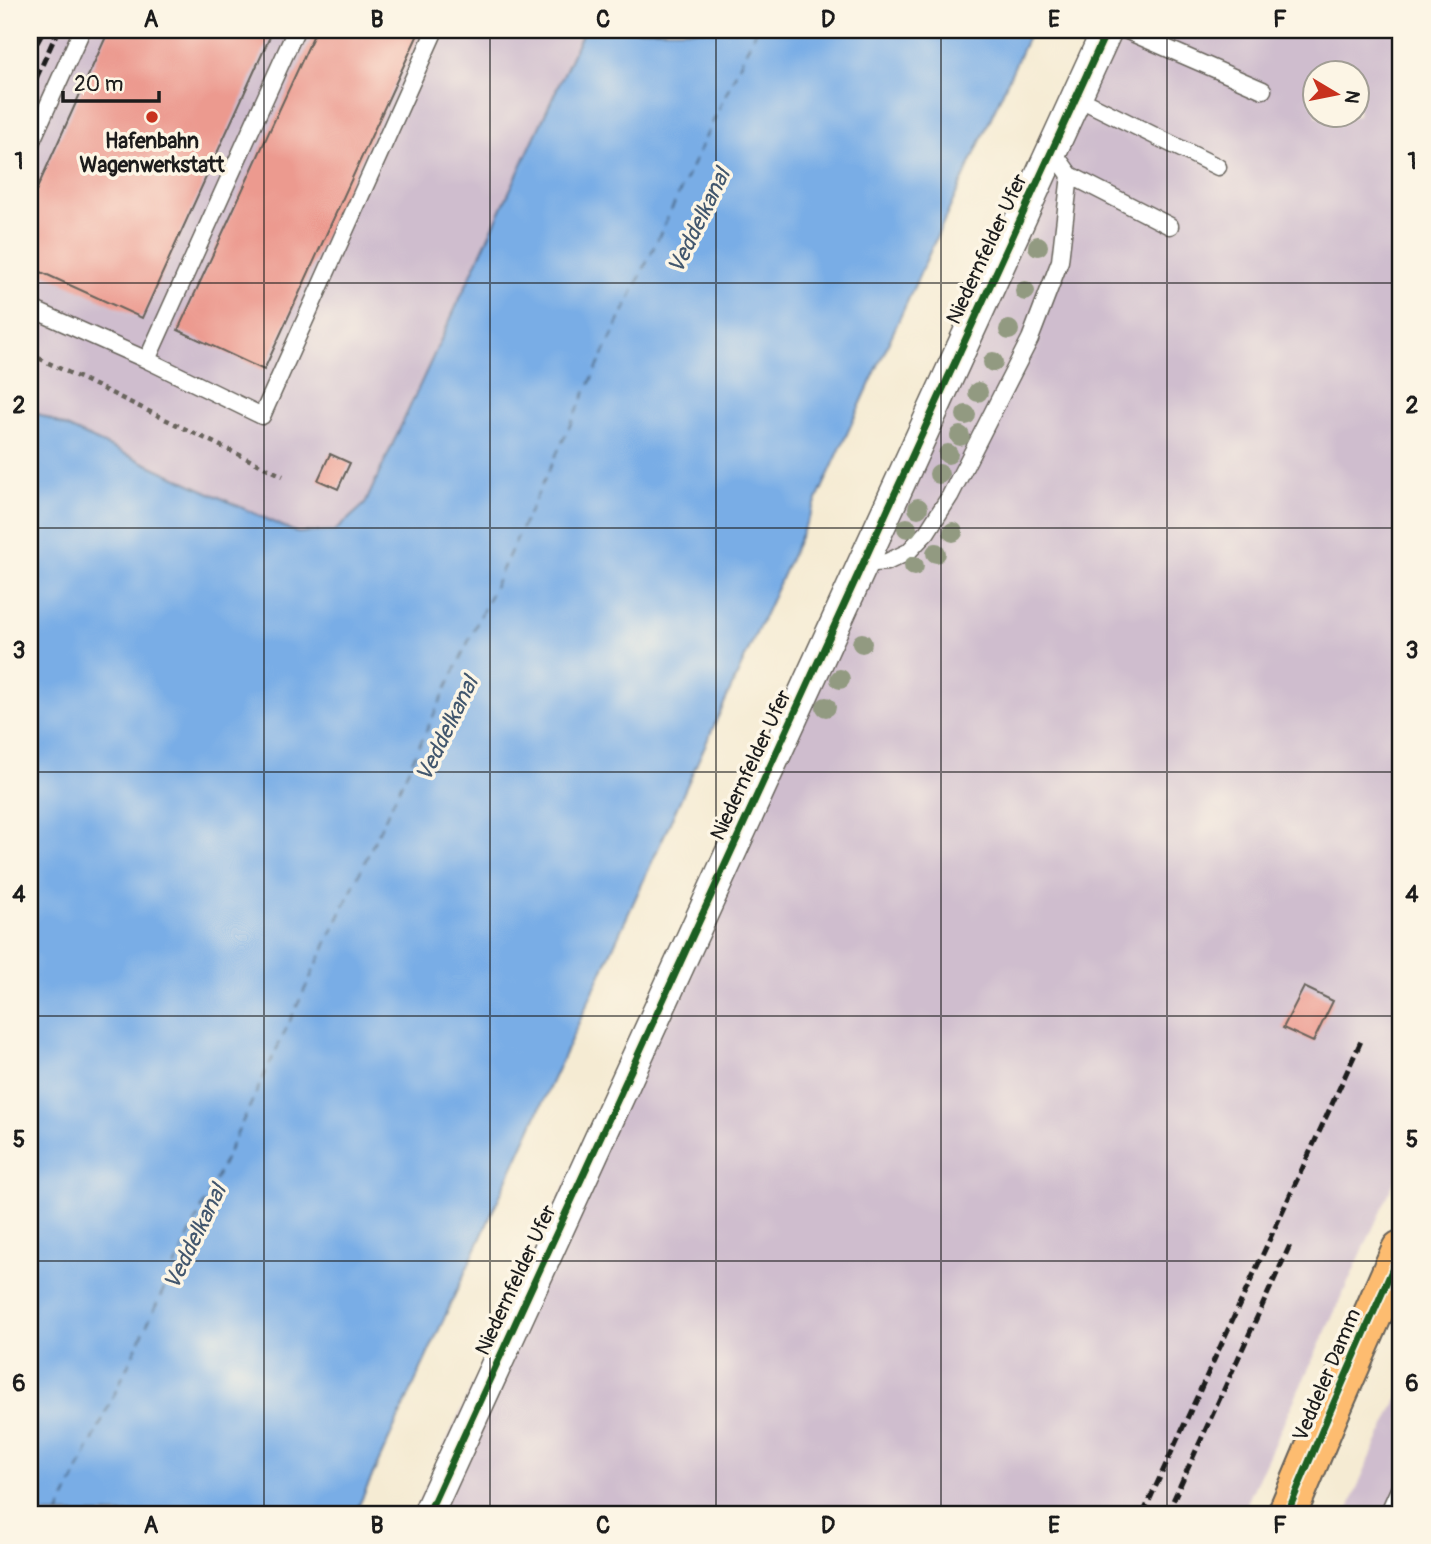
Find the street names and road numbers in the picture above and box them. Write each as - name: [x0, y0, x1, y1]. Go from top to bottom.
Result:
- street label: Niedernfelder Ufer: [940, 169, 1034, 329]
- street label: Niedernfelder Ufer: [704, 685, 798, 845]
- street label: Niedernfelder Ufer: [469, 1200, 563, 1360]
- street label: Veddeler Damm: [1287, 1304, 1367, 1446]

